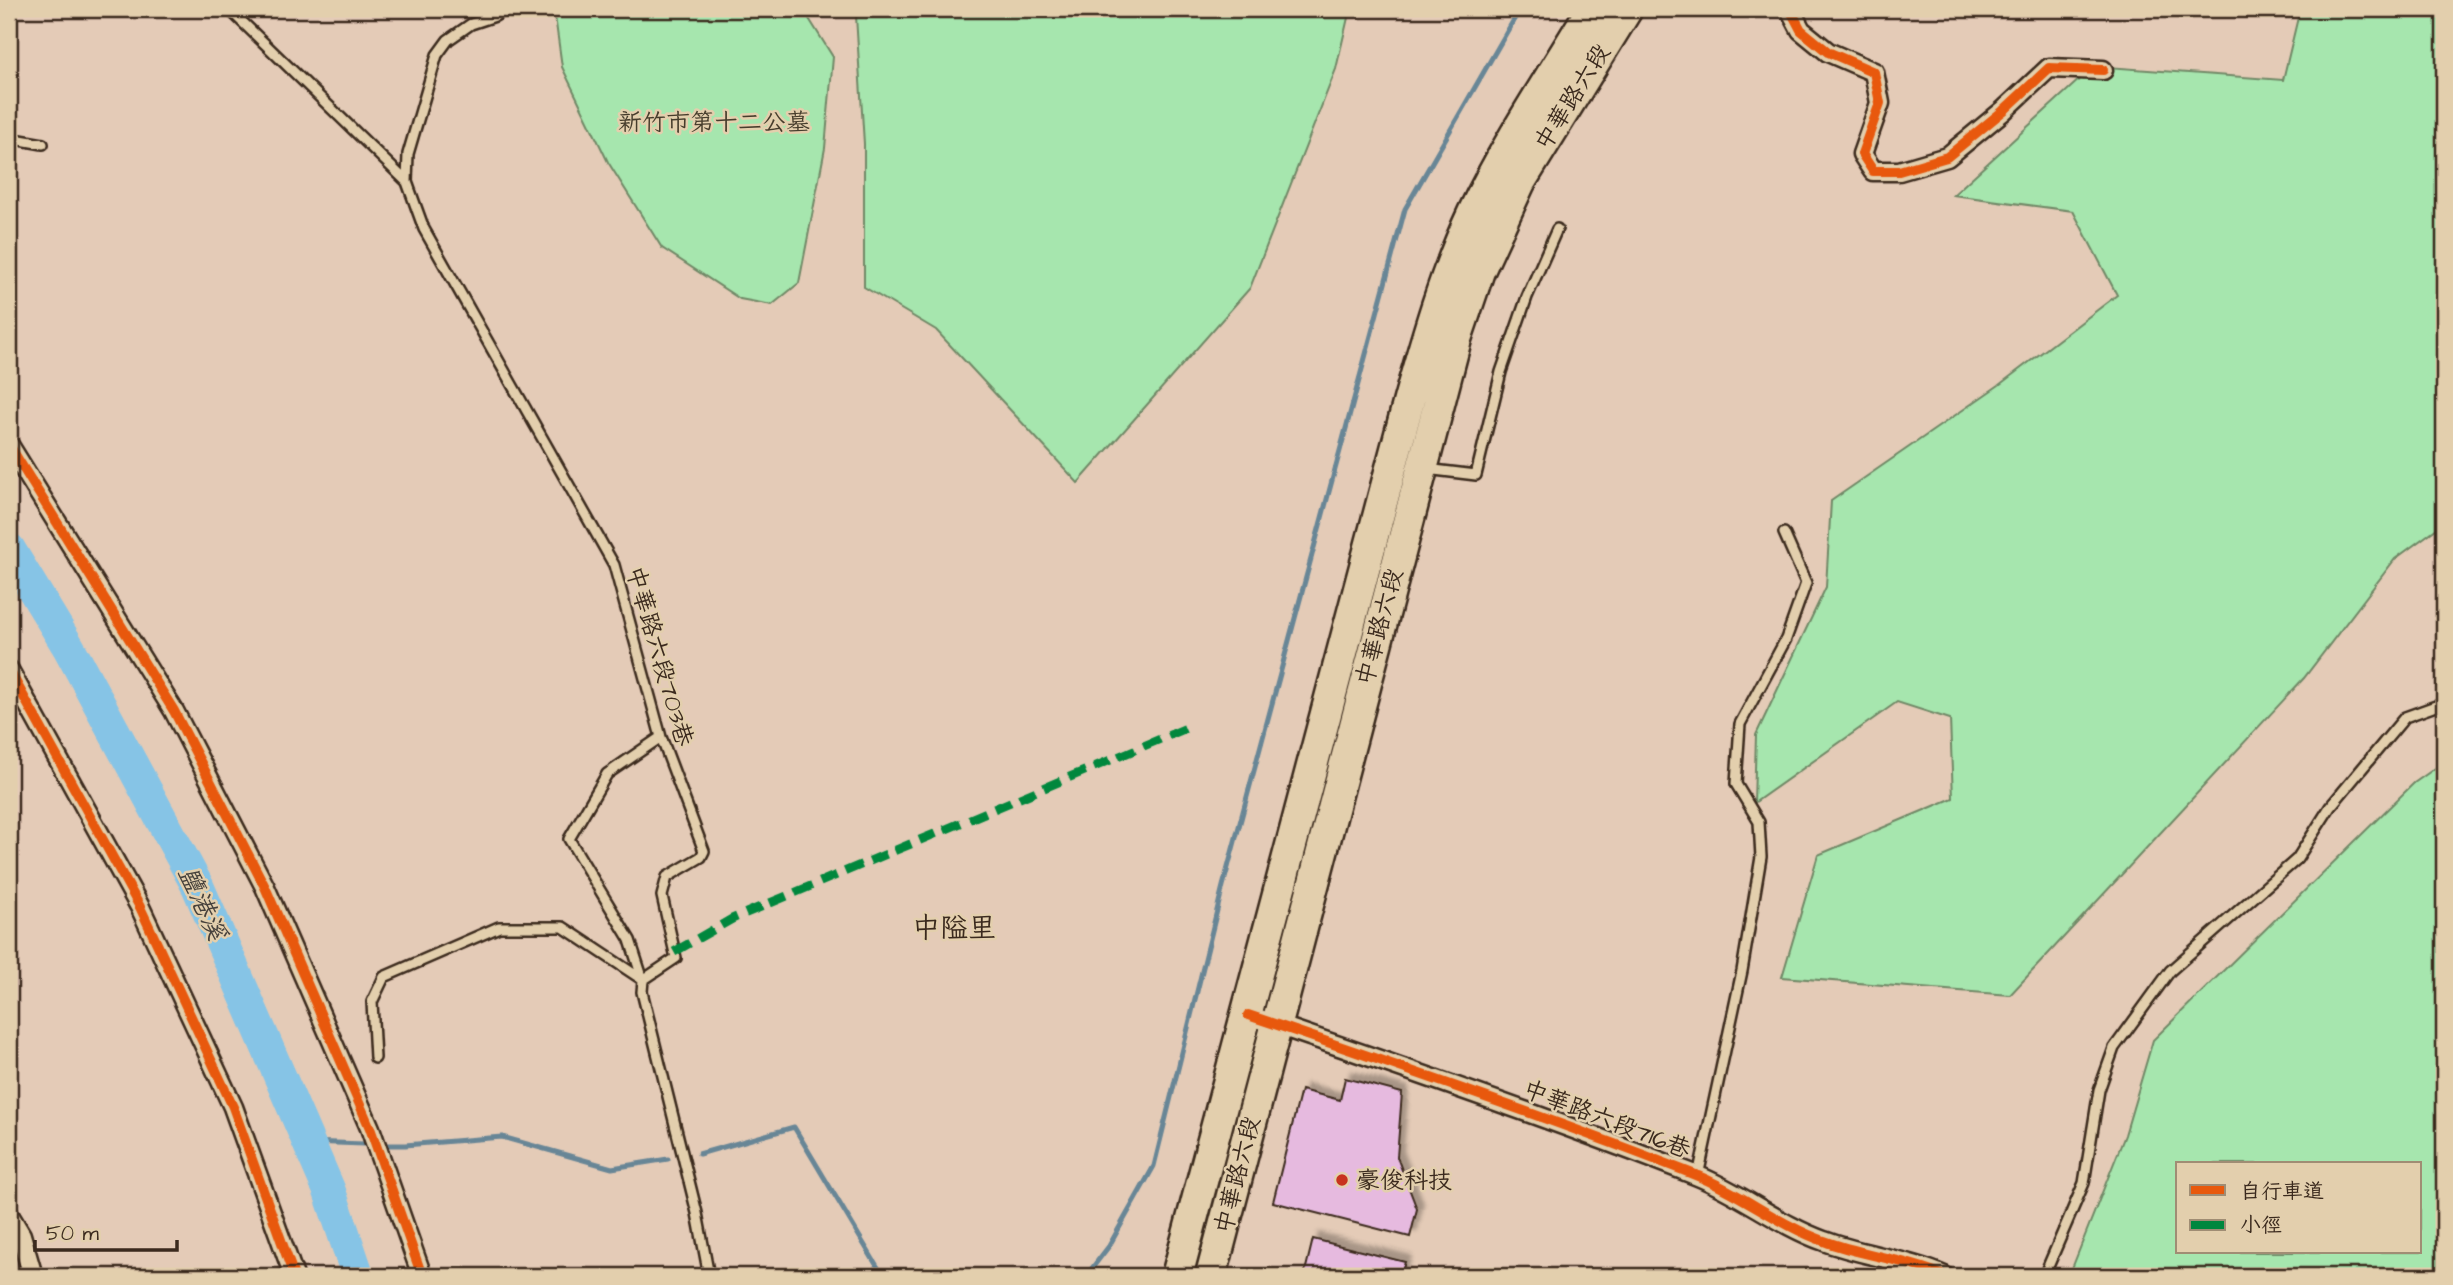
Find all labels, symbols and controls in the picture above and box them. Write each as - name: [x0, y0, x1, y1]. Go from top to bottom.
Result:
- street label: 中華路六段: [1527, 38, 1619, 157]
- park label: 新竹市第十二公墓: [618, 106, 810, 140]
- street label: 中華路六段703巷: [617, 562, 701, 750]
- street label: 中華路六段: [1348, 565, 1412, 690]
- water label: 鹽港溪: [169, 860, 236, 948]
- district label: 中隘里: [912, 909, 996, 948]
- street label: 中華路六段716巷: [1518, 1072, 1695, 1168]
- street label: 中華路六段: [1207, 1113, 1269, 1238]
- legend: [2176, 1162, 2422, 1254]
- place label: 豪俊科技: [1356, 1164, 1452, 1198]
- marker: 豪俊科技: [1334, 1172, 1350, 1188]
- text: 自行車道: [2240, 1177, 2324, 1206]
- scale bar: [35, 1208, 177, 1252]
- text: 小徑: [2240, 1211, 2282, 1240]
- text: 50 m: [46, 1219, 100, 1248]

